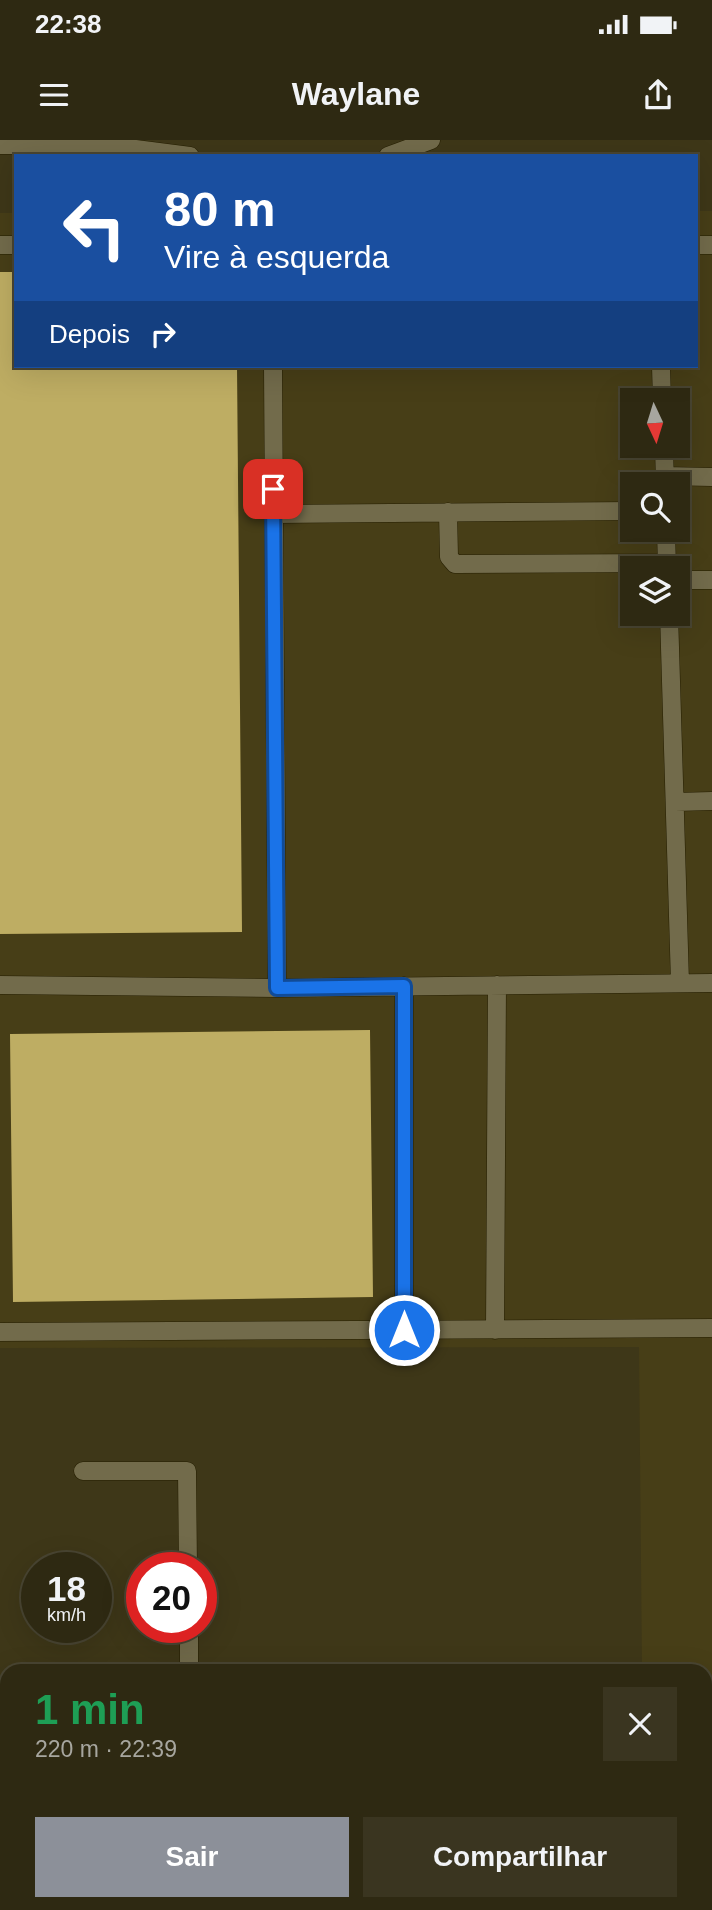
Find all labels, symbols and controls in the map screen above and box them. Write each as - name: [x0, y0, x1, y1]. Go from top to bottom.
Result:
- text: 22:38: [35, 9, 102, 39]
- icon: menu: [35, 76, 73, 114]
- text: Waylane: [292, 76, 420, 112]
- icon: share: [639, 76, 677, 114]
- icon: left: [49, 182, 140, 273]
- text: 80 m: [164, 182, 276, 236]
- text: Vire à esquerda: [164, 239, 389, 275]
- icon: right: [144, 315, 182, 353]
- text: Depois: [49, 319, 130, 349]
- north arrow: [620, 388, 690, 458]
- map controls: [620, 388, 690, 626]
- pin: [243, 459, 303, 519]
- icon: arrive: [254, 470, 292, 508]
- button: search: [620, 472, 690, 542]
- button: layers: [620, 556, 690, 626]
- position arrow: [367, 1293, 441, 1367]
- speed limit sign: 20: [126, 1552, 217, 1643]
- text: 18: [47, 1569, 86, 1608]
- text: km/h: [47, 1605, 86, 1625]
- text: 1 min: [35, 1686, 145, 1733]
- button: close: [603, 1687, 677, 1761]
- text: 220 m · 22:39: [35, 1736, 177, 1762]
- button: Sair: [35, 1817, 349, 1897]
- button: Compartilhar: [363, 1817, 677, 1897]

